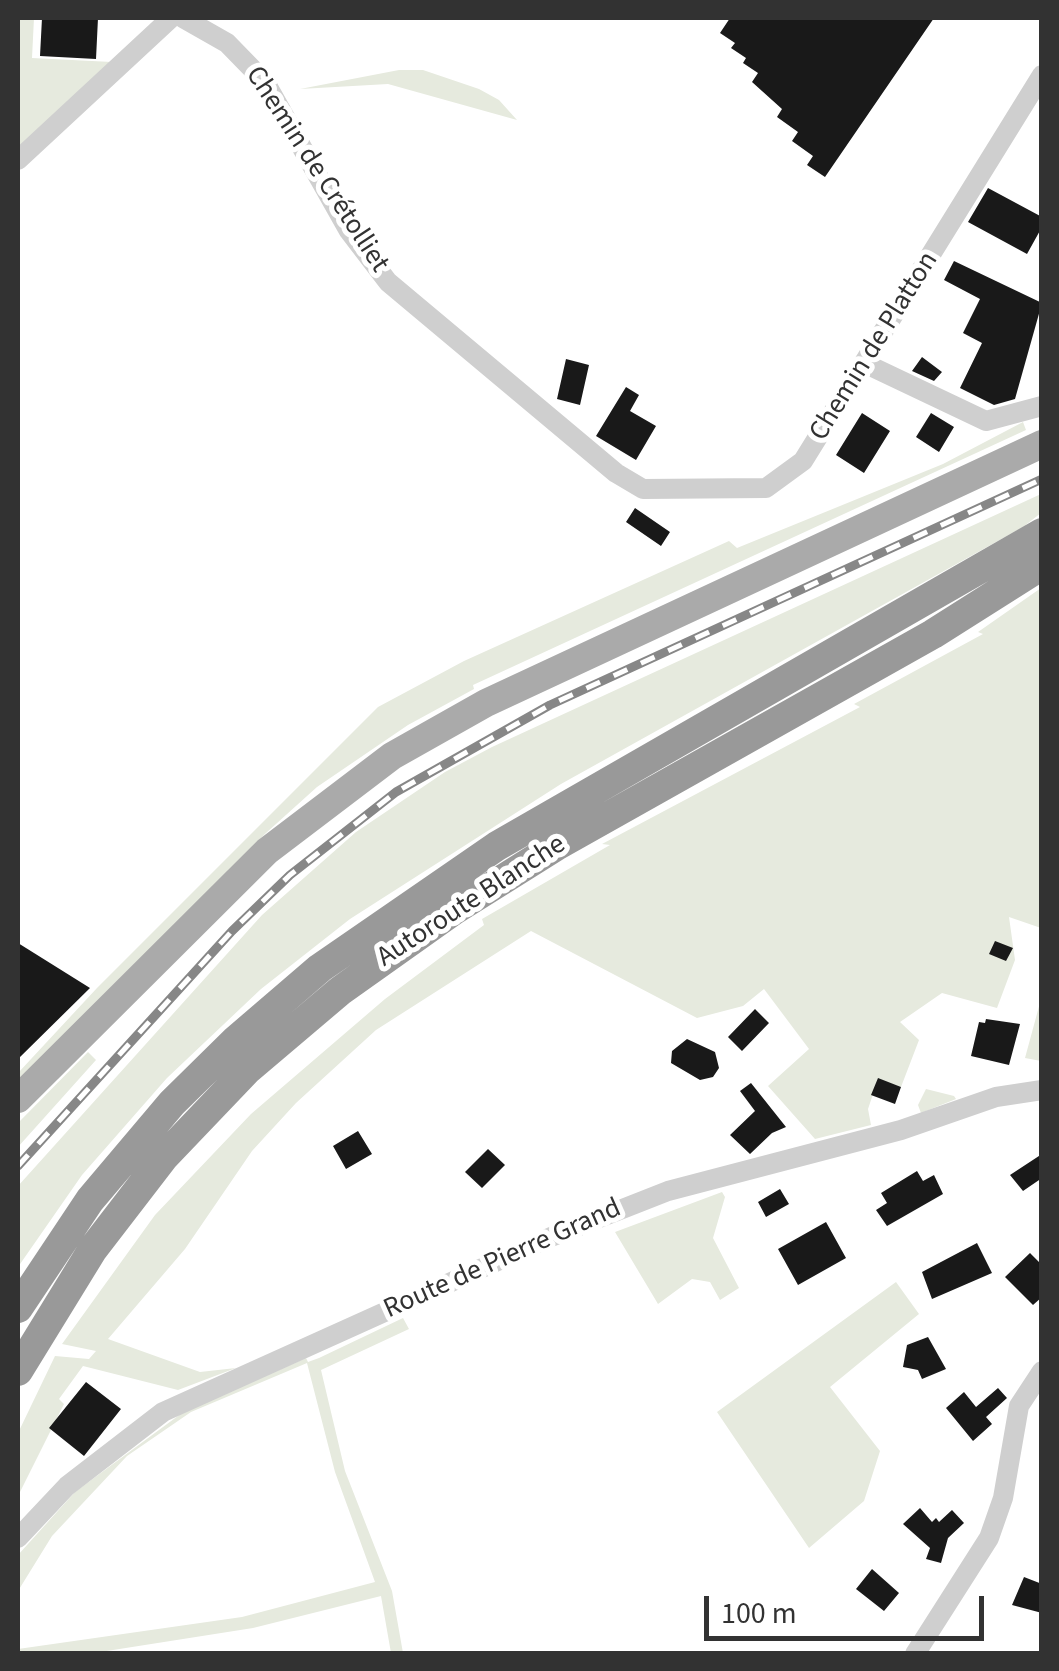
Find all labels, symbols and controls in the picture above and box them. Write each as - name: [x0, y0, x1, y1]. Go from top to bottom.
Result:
- street label: Chemin de Crétolliet: [237, 61, 395, 279]
- street label: Chemin de Platton: [803, 246, 947, 448]
- street label: Autoroute Blanche: [371, 829, 573, 975]
- street label: Route de Pierre Grand: [379, 1193, 627, 1327]
- scale bar: [709, 1576, 989, 1638]
- text: 100 m: [721, 1592, 797, 1635]

